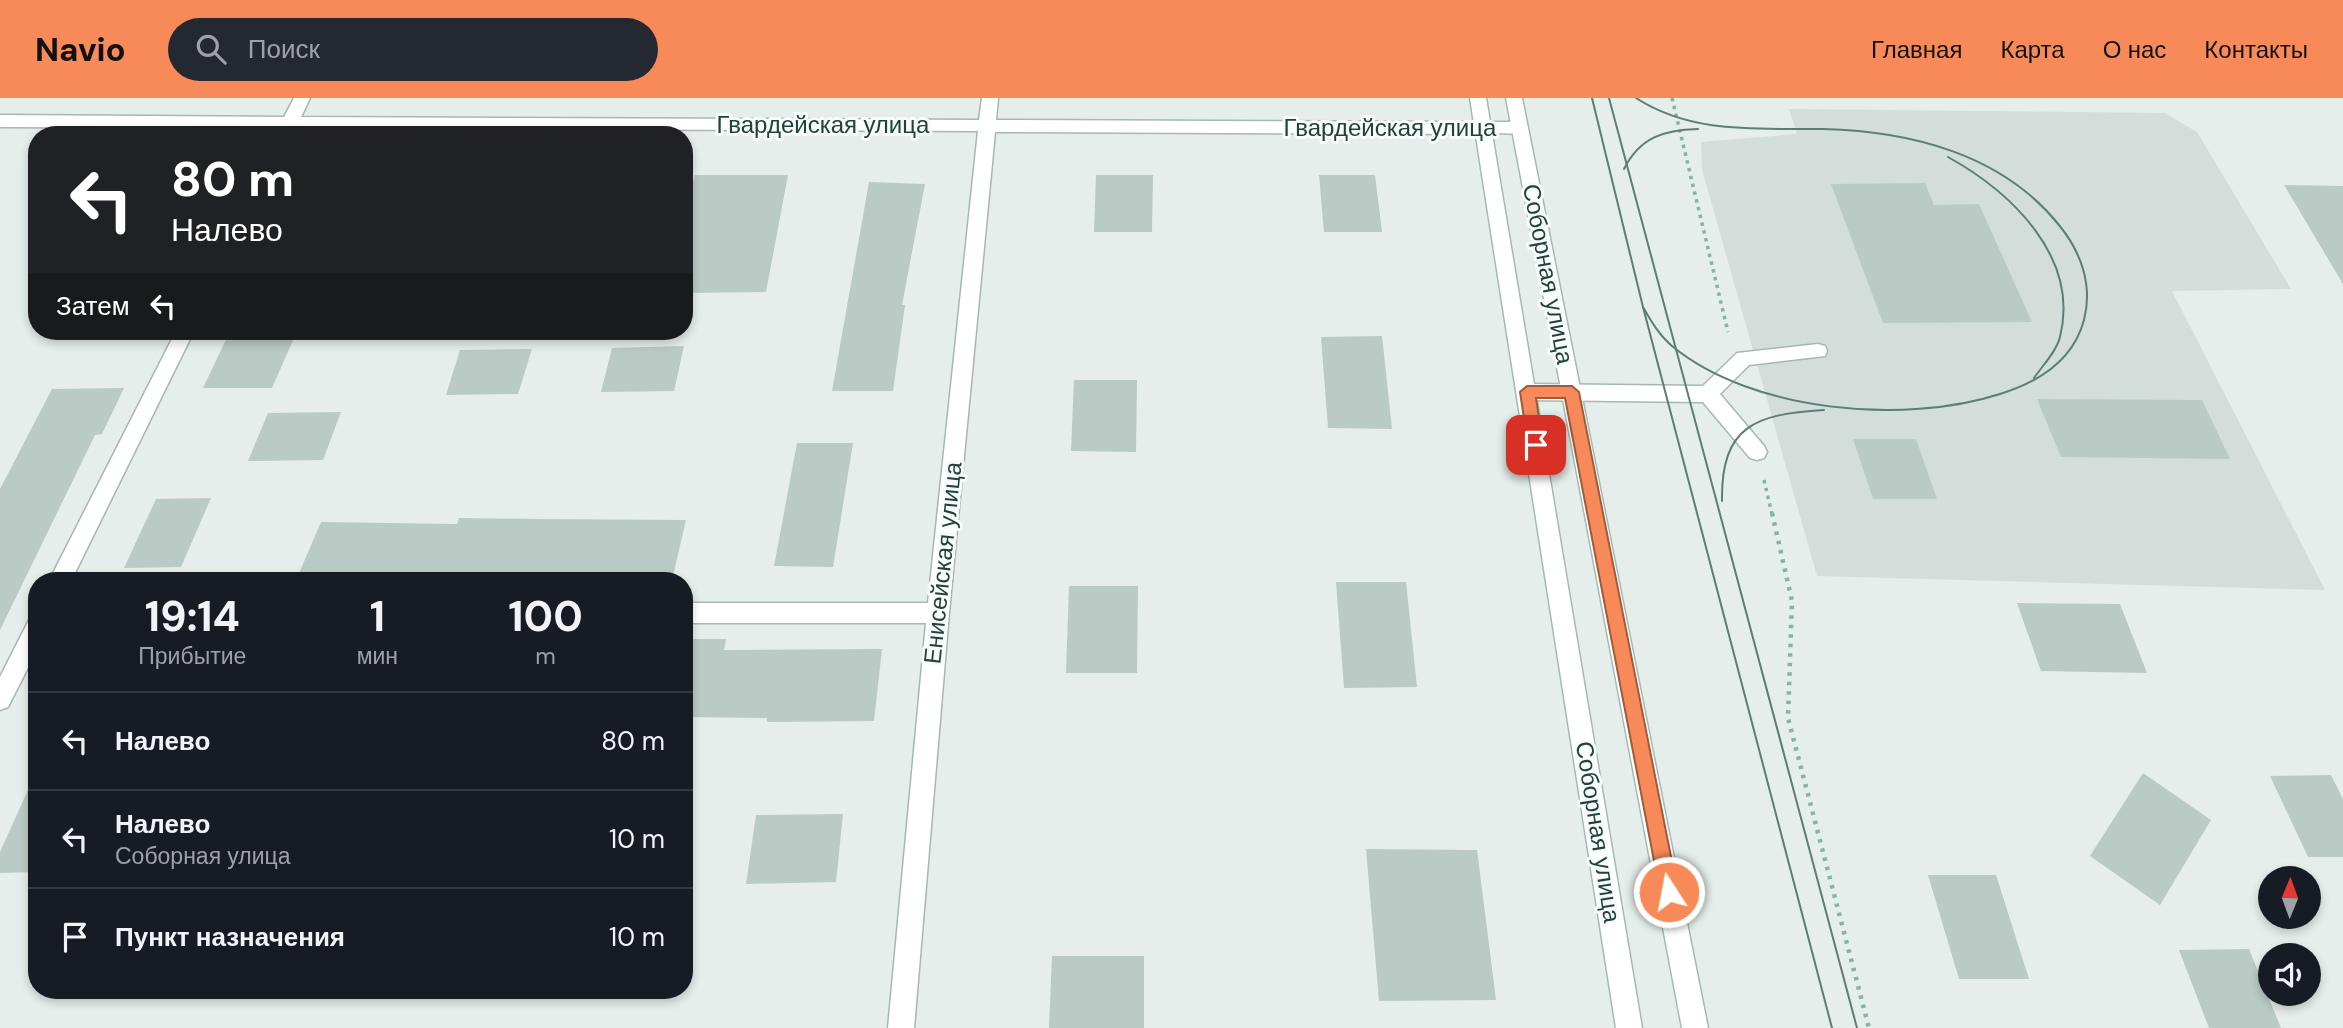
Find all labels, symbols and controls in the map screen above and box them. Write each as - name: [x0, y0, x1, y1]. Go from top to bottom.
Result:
- search box: [168, 18, 658, 81]
- text: Navio: [35, 28, 126, 71]
- icon: search: [192, 30, 230, 68]
- text: Поиск: [248, 32, 320, 66]
- text: Главная: [1871, 34, 1962, 65]
- text: Карта: [2000, 34, 2065, 65]
- text: О нас: [2103, 34, 2166, 65]
- text: Контакты: [2204, 34, 2308, 65]
- street label: Гвардейская улица: [717, 109, 930, 140]
- street label: Гвардейская улица: [1284, 112, 1497, 143]
- text: 80 m: [171, 147, 294, 211]
- icon: left: [56, 154, 147, 245]
- street label: Соборная улица: [1516, 181, 1581, 367]
- text: Налево: [171, 209, 283, 251]
- icon: left: [144, 287, 182, 325]
- text: Затем: [56, 289, 130, 323]
- pin: [1506, 415, 1566, 475]
- icon: arrive: [1517, 426, 1555, 464]
- street label: Енисейская улица: [916, 460, 969, 666]
- text: 19:14: [145, 589, 240, 644]
- text: 1: [370, 589, 385, 644]
- text: 100: [508, 589, 583, 644]
- text: Прибытие: [138, 641, 246, 671]
- text: мин: [357, 641, 398, 671]
- text: m: [535, 641, 556, 671]
- icon: left: [56, 722, 94, 760]
- text: Налево: [115, 724, 210, 758]
- text: 80 m: [601, 724, 665, 758]
- street label: Соборная улица: [1569, 739, 1628, 925]
- text: Налево: [115, 807, 210, 841]
- icon: left: [56, 820, 94, 858]
- text: 10 m: [609, 822, 665, 856]
- text: Соборная улица: [115, 841, 290, 871]
- position arrow: [1632, 855, 1706, 929]
- north arrow: [2258, 866, 2320, 929]
- map controls: [2258, 866, 2321, 1006]
- icon: arrive: [56, 918, 94, 956]
- text: Пункт назначения: [115, 920, 345, 954]
- text: 10 m: [609, 920, 665, 954]
- button: sound: [2258, 943, 2321, 1006]

